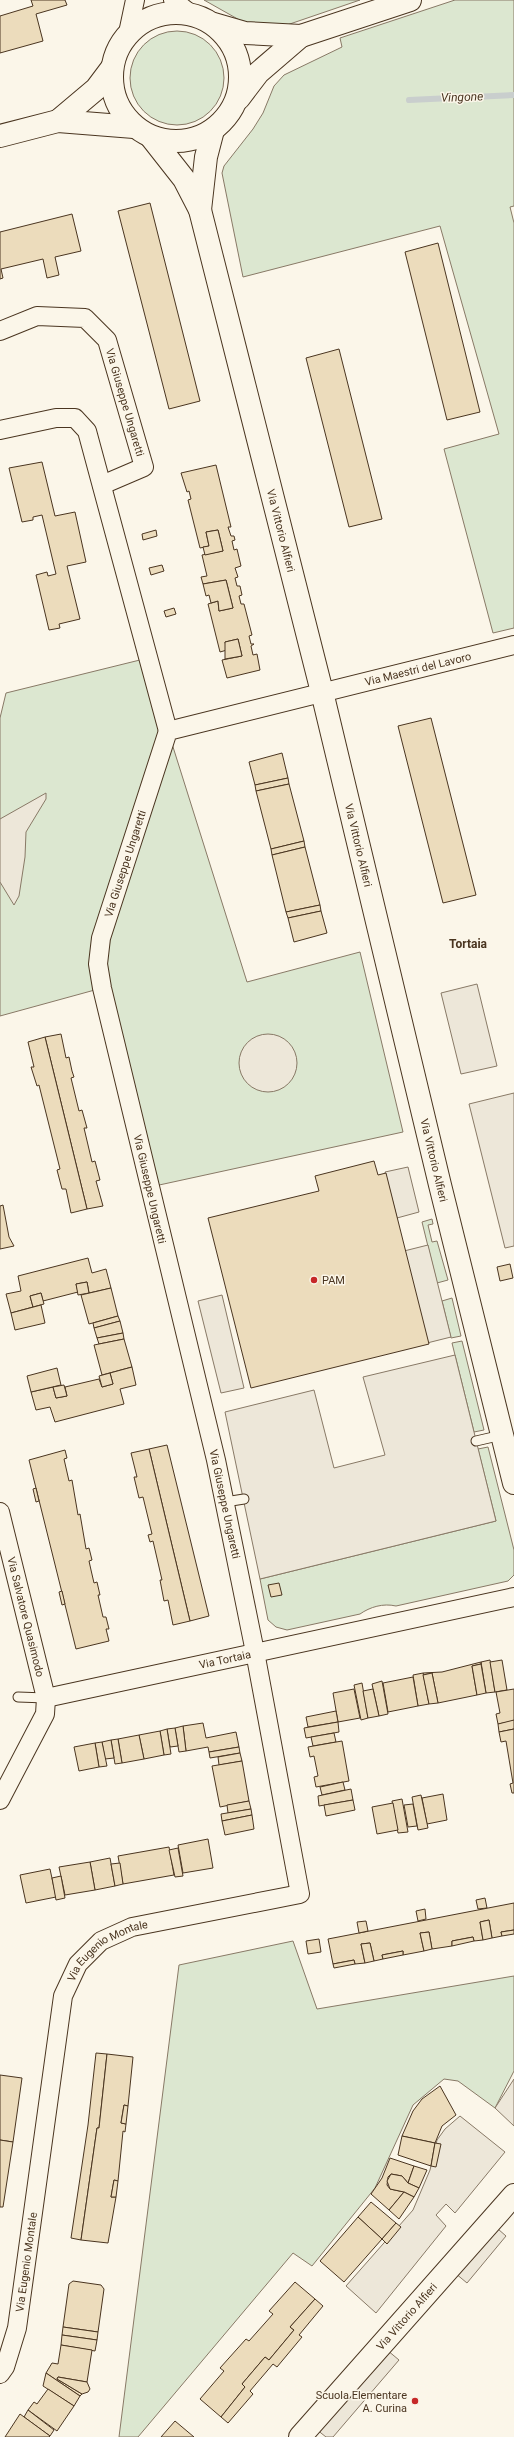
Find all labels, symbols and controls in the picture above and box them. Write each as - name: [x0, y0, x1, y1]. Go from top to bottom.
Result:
- water label: Vingone: [441, 89, 483, 105]
- street label: Via Giuseppe Ungaretti: [103, 347, 147, 458]
- street label: Via Vittorio Alfieri: [264, 488, 297, 574]
- street label: Via Maestri del Lavoro: [364, 650, 473, 689]
- street label: Via Vittorio Alfieri: [342, 802, 374, 888]
- street label: Via Giuseppe Ungaretti: [102, 809, 149, 919]
- district label: Tortaia: [449, 937, 488, 951]
- street label: Via Vittorio Alfieri: [417, 1117, 450, 1203]
- street label: Via Giuseppe Ungaretti: [131, 1133, 168, 1245]
- place label: PAM: [322, 1274, 345, 1287]
- marker: PAM: [309, 1275, 319, 1285]
- street label: Via Giuseppe Ungaretti: [207, 1448, 242, 1560]
- street label: Via Salvatore Quasimodo: [4, 1556, 47, 1678]
- street label: Via Tortaia: [198, 1648, 252, 1672]
- street label: Via Eugenio Montale: [65, 1918, 149, 1983]
- street label: Via Eugenio Montale: [13, 2211, 40, 2313]
- street label: Via Vittorio Alfieri: [374, 2281, 440, 2353]
- place label: Scuola Elementare A. Curina: [316, 2389, 407, 2415]
- marker: Scuola Elementare A. Curina: [410, 2396, 420, 2406]

